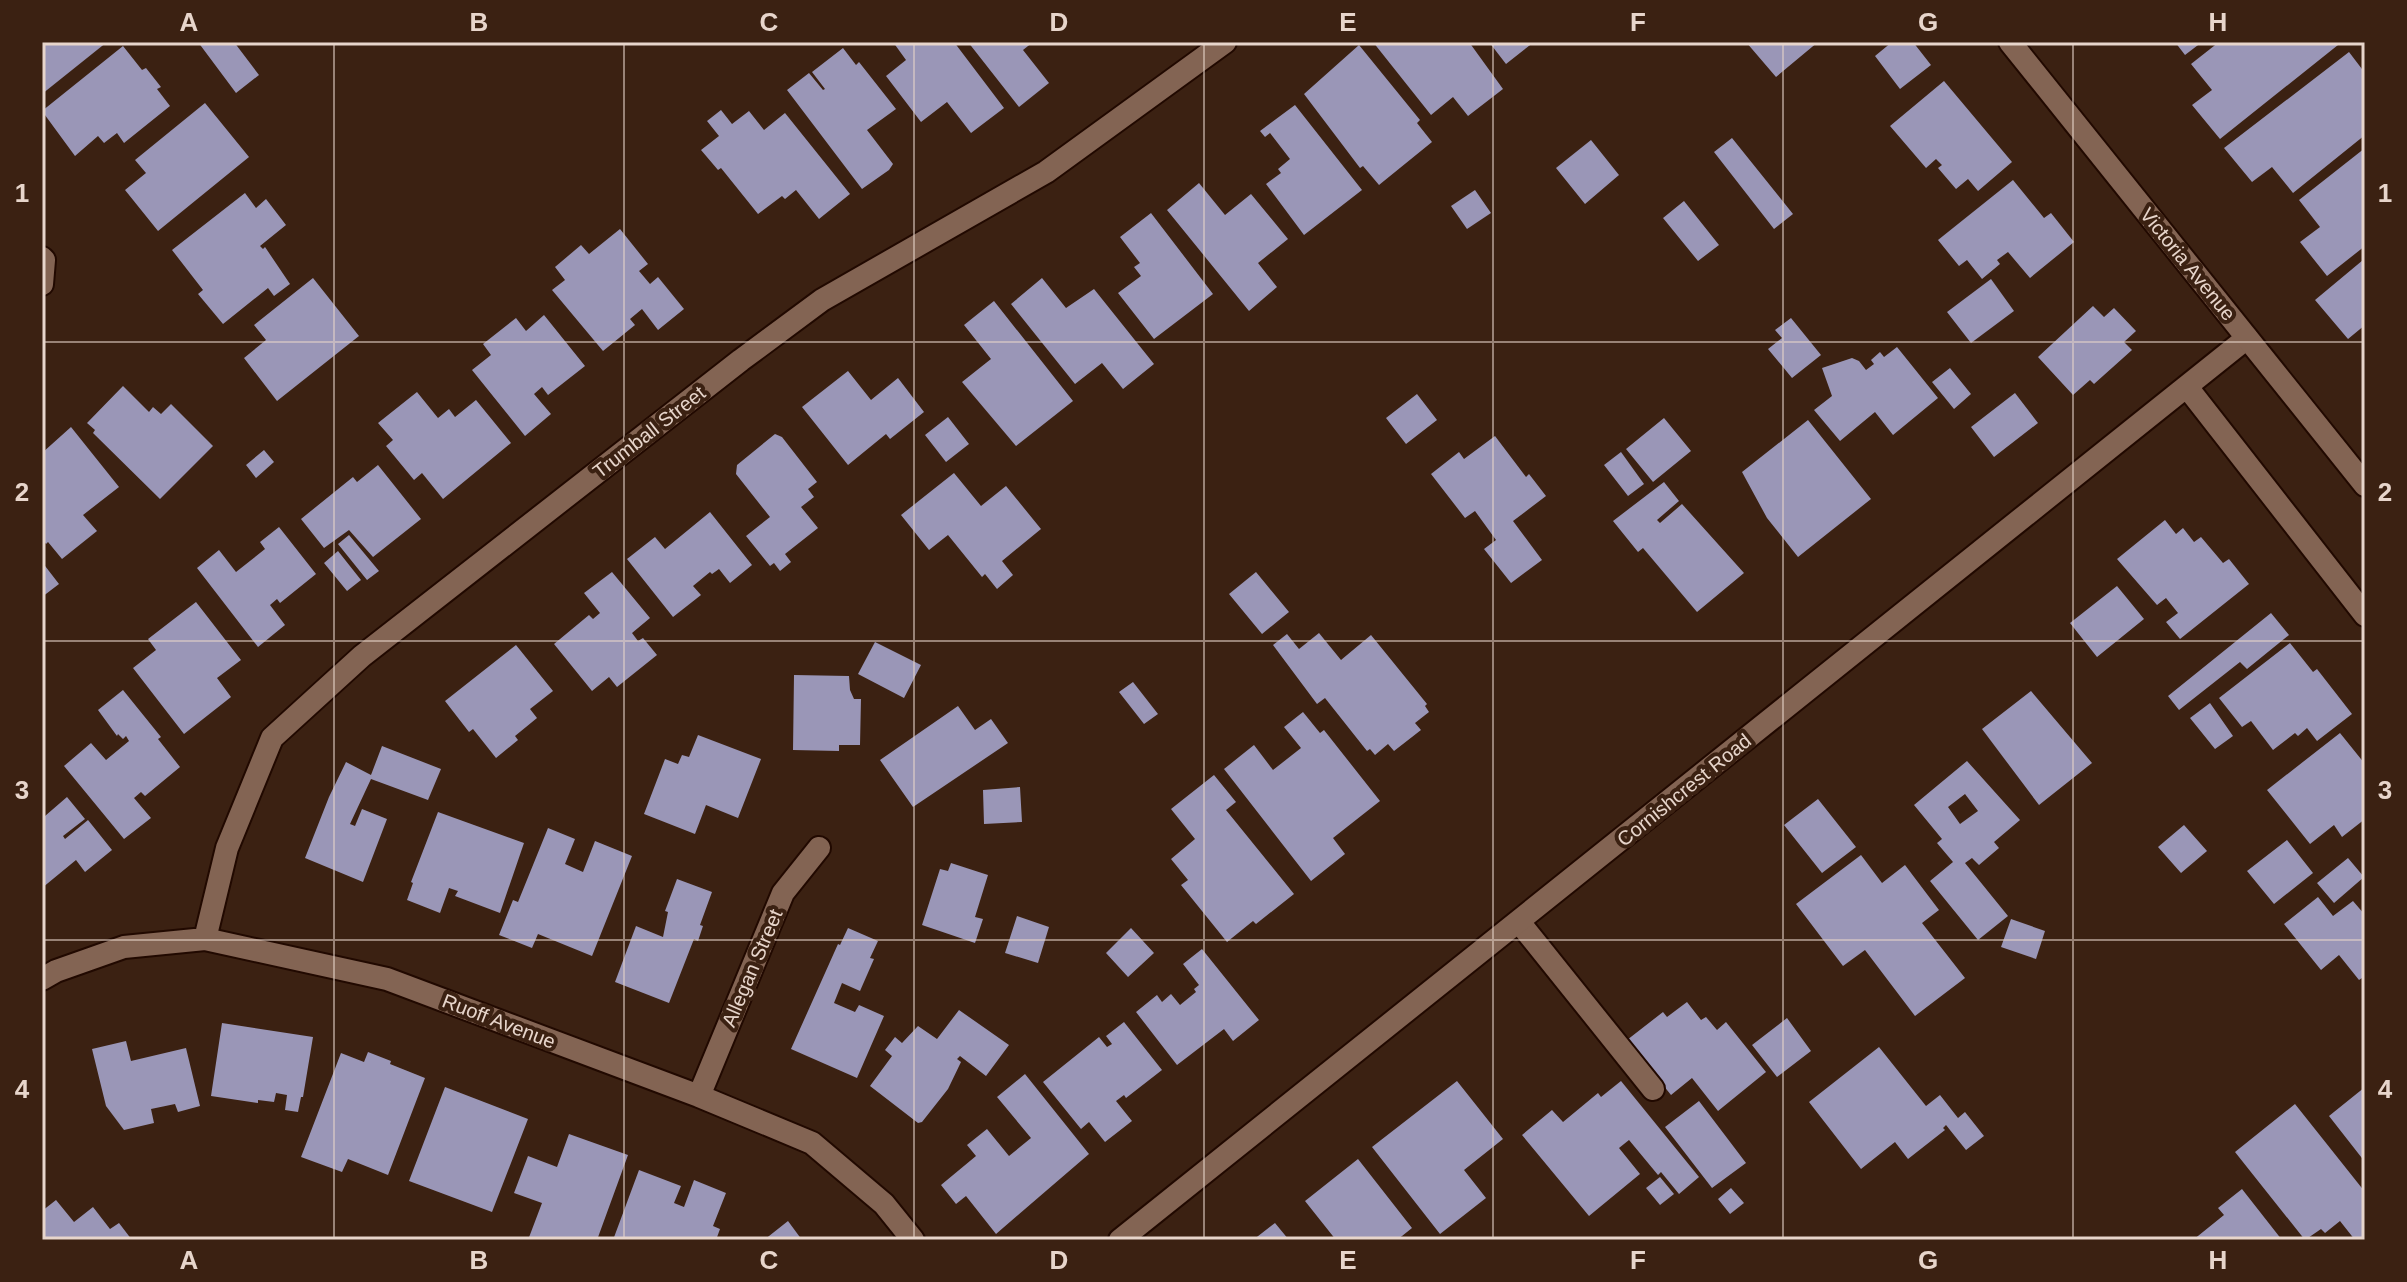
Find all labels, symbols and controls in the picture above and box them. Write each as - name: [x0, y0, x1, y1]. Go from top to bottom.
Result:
- text: A: [180, 7, 199, 37]
- text: B: [470, 7, 488, 37]
- text: C: [760, 7, 779, 37]
- text: D: [1050, 7, 1068, 37]
- text: E: [1339, 7, 1357, 37]
- text: F: [1630, 7, 1646, 37]
- text: G: [1918, 7, 1938, 37]
- text: H: [2209, 7, 2227, 37]
- text: 1: [15, 178, 29, 208]
- text: 1: [2378, 178, 2392, 208]
- street label: Victoria Avenue: [2136, 203, 2240, 325]
- street label: Trumball Street: [589, 381, 710, 483]
- text: 2: [15, 477, 29, 507]
- text: 2: [2378, 477, 2392, 507]
- street label: Cornishcrest Road: [1613, 729, 1755, 851]
- text: 3: [15, 775, 29, 805]
- text: 3: [2378, 775, 2392, 805]
- street label: Allegan Street: [717, 905, 787, 1030]
- street label: Ruoff Avenue: [439, 989, 559, 1053]
- text: 4: [15, 1074, 30, 1104]
- text: 4: [2378, 1074, 2393, 1104]
- text: A: [180, 1245, 199, 1275]
- text: B: [470, 1245, 488, 1275]
- text: C: [760, 1245, 779, 1275]
- text: D: [1050, 1245, 1068, 1275]
- text: E: [1339, 1245, 1357, 1275]
- text: F: [1630, 1245, 1646, 1275]
- text: G: [1918, 1245, 1938, 1275]
- text: H: [2209, 1245, 2227, 1275]

